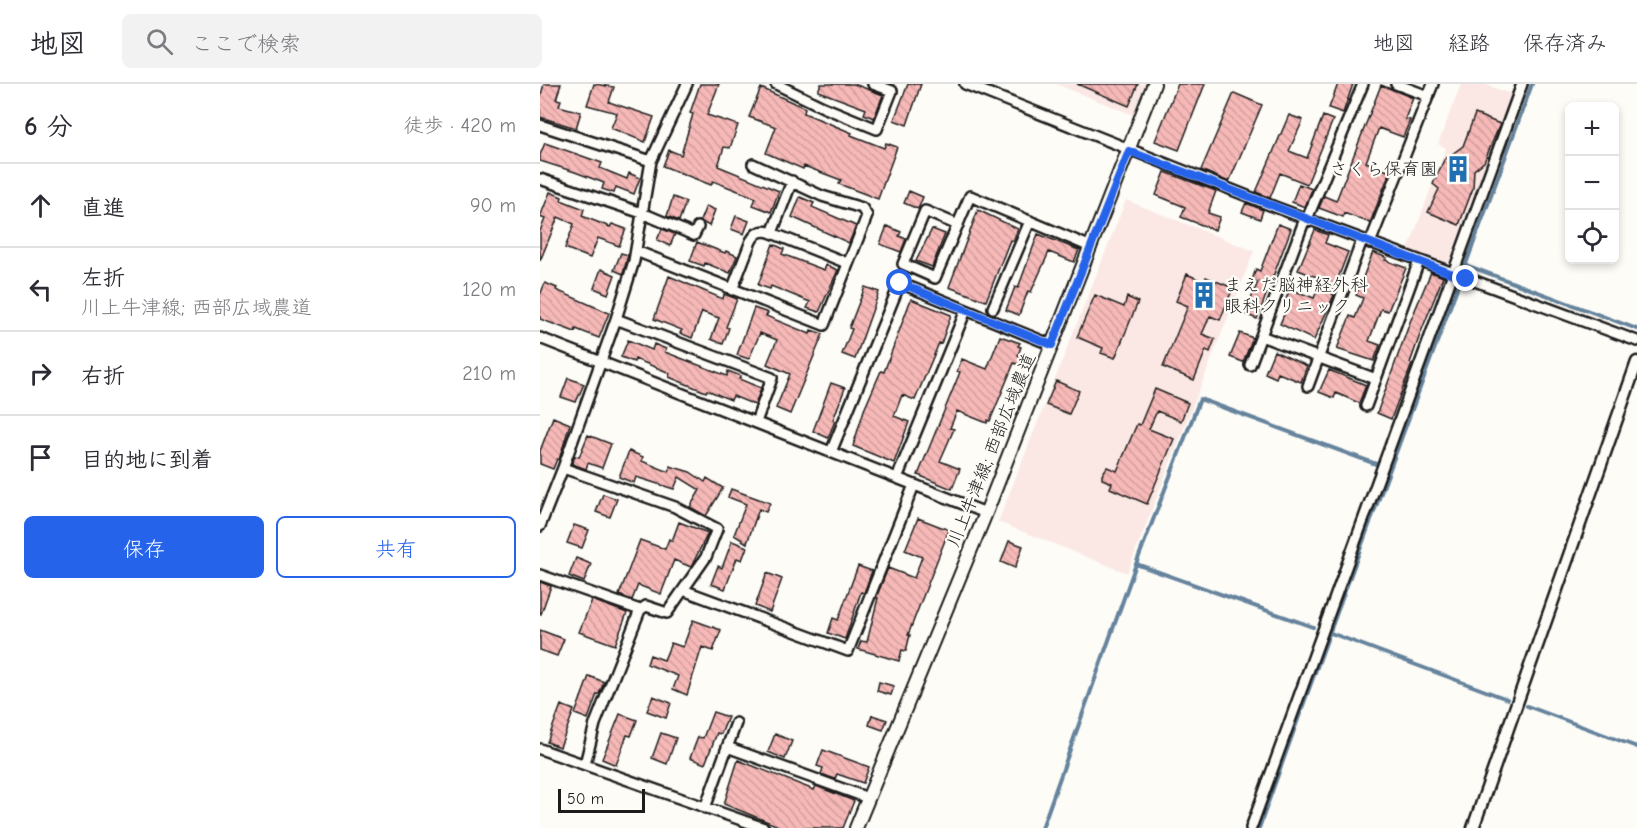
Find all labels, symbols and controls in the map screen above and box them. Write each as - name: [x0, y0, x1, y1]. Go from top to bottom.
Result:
- search box: [122, 14, 542, 68]
- icon: search: [143, 25, 176, 58]
- text: 地図: [30, 28, 86, 60]
- text: ここで検索: [191, 31, 301, 57]
- text: 地図: [1373, 31, 1415, 55]
- text: 経路: [1448, 31, 1490, 55]
- text: 保存済み: [1523, 31, 1607, 55]
- map controls: [1565, 102, 1619, 264]
- button: +: [1565, 102, 1619, 156]
- text: 6 分: [24, 112, 73, 142]
- text: 徒歩 · 420 m: [404, 114, 516, 137]
- building icon: さくら保育園: [1443, 154, 1473, 184]
- button: −: [1565, 156, 1619, 210]
- place label: さくら保育園: [1330, 159, 1438, 180]
- icon: ahead: [24, 189, 57, 222]
- text: 90 m: [470, 194, 516, 217]
- text: 直進: [81, 195, 125, 221]
- button: locate: [1565, 210, 1619, 264]
- text: 左折: [81, 265, 125, 291]
- route end: [1452, 265, 1478, 291]
- route start: [886, 269, 912, 295]
- icon: left: [24, 273, 57, 306]
- place label: まえだ脳神経外科 眼科クリニック: [1224, 275, 1368, 317]
- text: 120 m: [462, 278, 516, 301]
- building icon: まえだ脳神経外科 眼科クリニック: [1189, 280, 1219, 310]
- text: 川上牛津線; 西部広域農道: [81, 296, 312, 319]
- street label: 川上牛津線; 西部広域農道: [943, 350, 1040, 550]
- icon: right: [24, 357, 57, 390]
- text: 210 m: [462, 362, 516, 385]
- text: 右折: [81, 363, 125, 389]
- icon: arrive: [24, 441, 57, 474]
- text: 目的地に到着: [81, 447, 213, 473]
- button: 保存: [24, 516, 264, 578]
- button: 共有: [276, 516, 516, 578]
- scale bar: [558, 786, 645, 814]
- text: 50 m: [567, 790, 604, 808]

